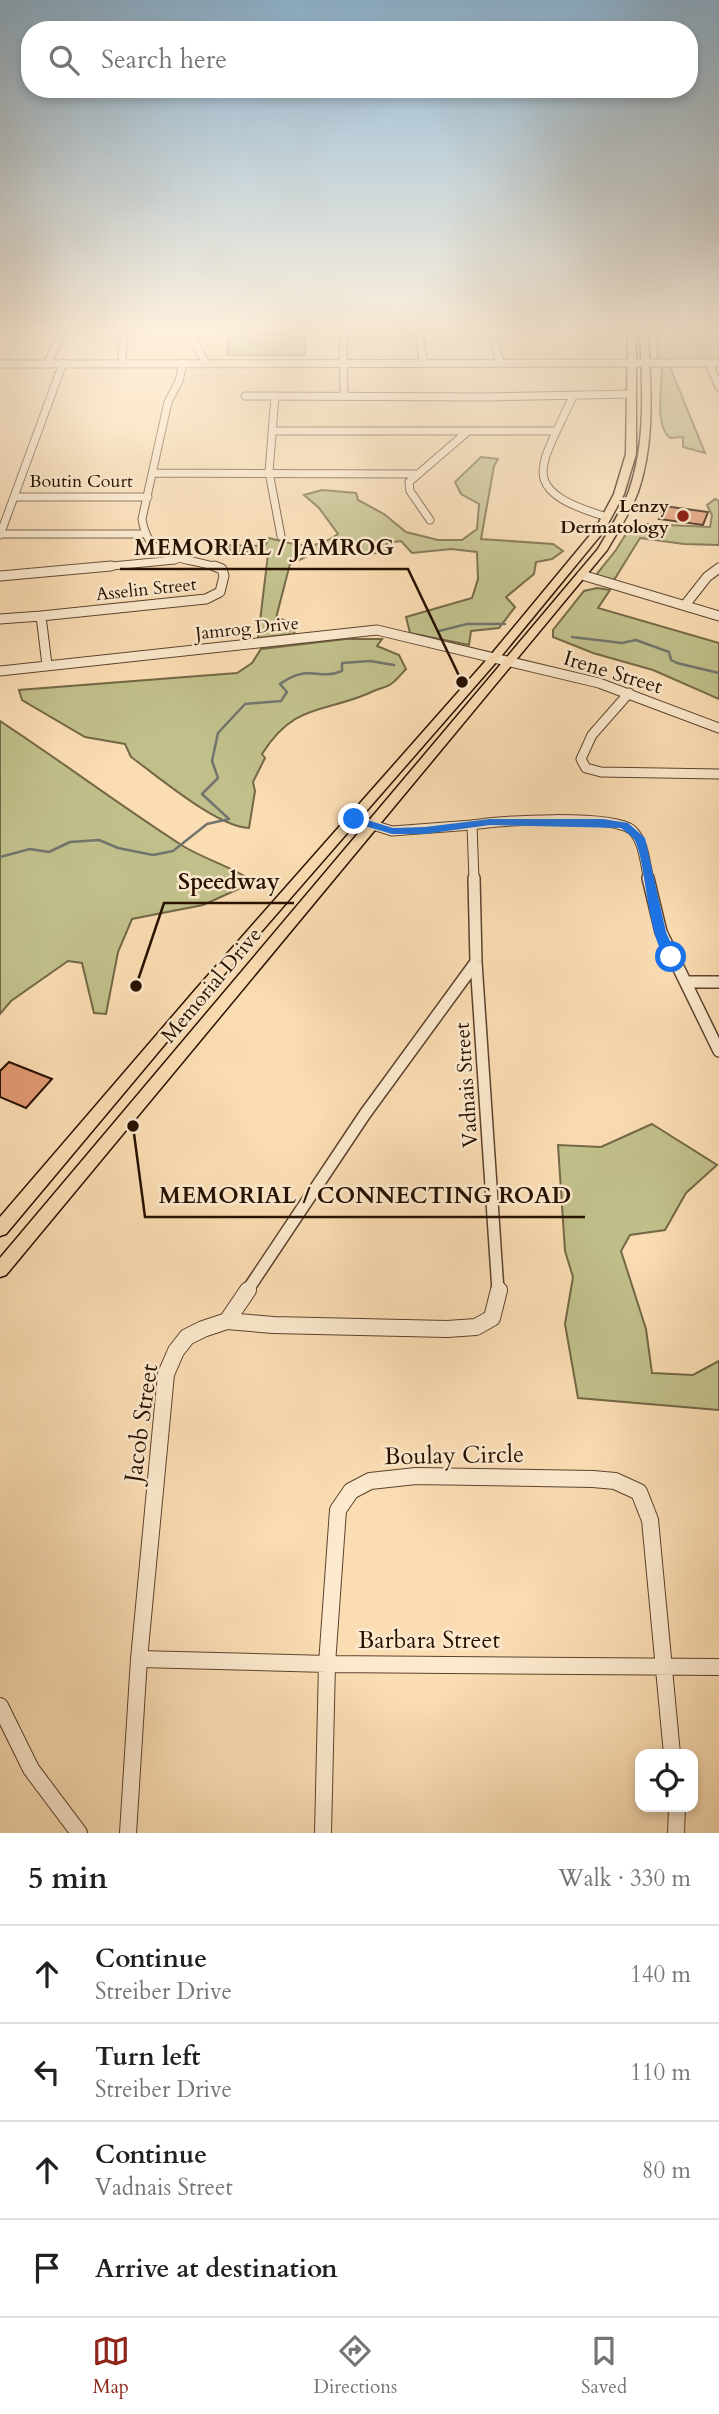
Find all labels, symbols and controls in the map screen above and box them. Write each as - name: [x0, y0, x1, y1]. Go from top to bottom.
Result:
- search box: [21, 21, 698, 98]
- icon: search: [45, 41, 83, 79]
- text: Search here: [101, 42, 227, 77]
- street label: Boutin Court: [29, 469, 133, 494]
- place label: Lenzy Dermatology: [560, 494, 670, 540]
- marker: Lenzy Dermatology: [675, 508, 691, 524]
- callout: MEMORIAL / JAMROG: [120, 525, 408, 569]
- text: MEMORIAL / JAMROG: [134, 532, 394, 563]
- street label: Asselin Street: [95, 572, 198, 607]
- street label: Jamrog Drive: [191, 611, 300, 647]
- street label: Irene Street: [560, 644, 666, 701]
- route end: [338, 803, 369, 834]
- callout: Speedway: [164, 859, 294, 903]
- text: Speedway: [178, 866, 280, 897]
- street label: Memorial Drive: [154, 921, 268, 1049]
- route start: [655, 941, 686, 972]
- street label: Vadnais Street: [448, 1021, 485, 1149]
- callout: MEMORIAL / CONNECTING ROAD: [145, 1173, 585, 1217]
- text: MEMORIAL / CONNECTING ROAD: [159, 1180, 571, 1211]
- street label: Jacob Street: [116, 1361, 166, 1487]
- street label: Boulay Circle: [384, 1438, 524, 1473]
- street label: Barbara Street: [358, 1624, 500, 1657]
- map controls: [635, 1749, 698, 1812]
- button: locate: [635, 1749, 698, 1812]
- text: 5 min: [28, 1858, 108, 1899]
- text: Walk · 330 m: [558, 1863, 691, 1894]
- text: Continue: [95, 1941, 207, 1976]
- icon: ahead: [28, 1955, 66, 1993]
- text: 140 m: [630, 1959, 691, 1990]
- text: Streiber Drive: [95, 1976, 232, 2007]
- text: Turn left: [95, 2039, 200, 2074]
- icon: left: [28, 2053, 66, 2091]
- text: 110 m: [630, 2057, 691, 2088]
- text: Streiber Drive: [95, 2074, 232, 2105]
- text: Continue: [95, 2137, 207, 2172]
- icon: ahead: [28, 2151, 66, 2189]
- text: 80 m: [642, 2155, 691, 2186]
- text: Vadnais Street: [95, 2172, 233, 2203]
- icon: arrive: [28, 2249, 66, 2287]
- text: Arrive at destination: [95, 2251, 338, 2286]
- tab: Map: [92, 2332, 130, 2400]
- tab: Directions: [314, 2332, 397, 2400]
- tab: Saved: [581, 2332, 627, 2400]

